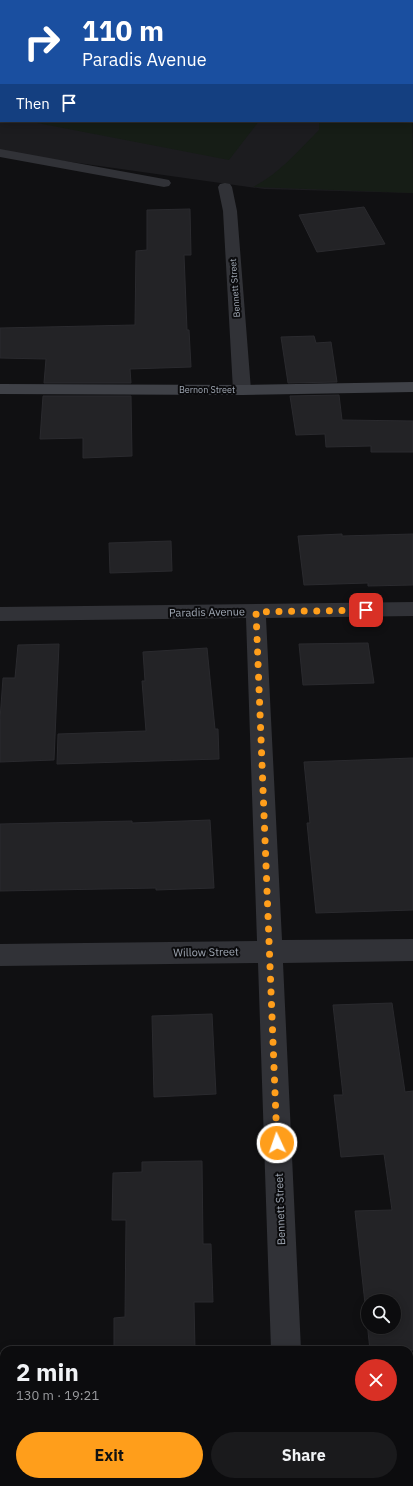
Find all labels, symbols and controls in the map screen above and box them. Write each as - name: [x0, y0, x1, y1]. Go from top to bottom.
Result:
- text: 110 m: [82, 12, 164, 49]
- icon: right: [16, 16, 68, 68]
- text: Paradis Avenue: [82, 48, 207, 71]
- icon: arrive: [58, 92, 80, 114]
- text: Then: [16, 94, 50, 113]
- street label: Bennett Street: [227, 258, 242, 318]
- street label: Bernon Street: [179, 384, 235, 395]
- pin: [349, 593, 383, 627]
- icon: arrive: [355, 599, 377, 621]
- street label: Paradis Avenue: [169, 604, 245, 620]
- street label: Willow Street: [173, 944, 239, 960]
- position arrow: [256, 1122, 298, 1164]
- street label: Bennett Street: [272, 1173, 288, 1245]
- map controls: [361, 1294, 401, 1334]
- button: search: [361, 1294, 401, 1334]
- text: 2 min: [16, 1356, 79, 1388]
- button: close: [355, 1359, 397, 1401]
- text: 130 m · 19:21: [16, 1387, 99, 1404]
- button: Exit: [16, 1432, 203, 1478]
- button: Share: [211, 1432, 397, 1478]

